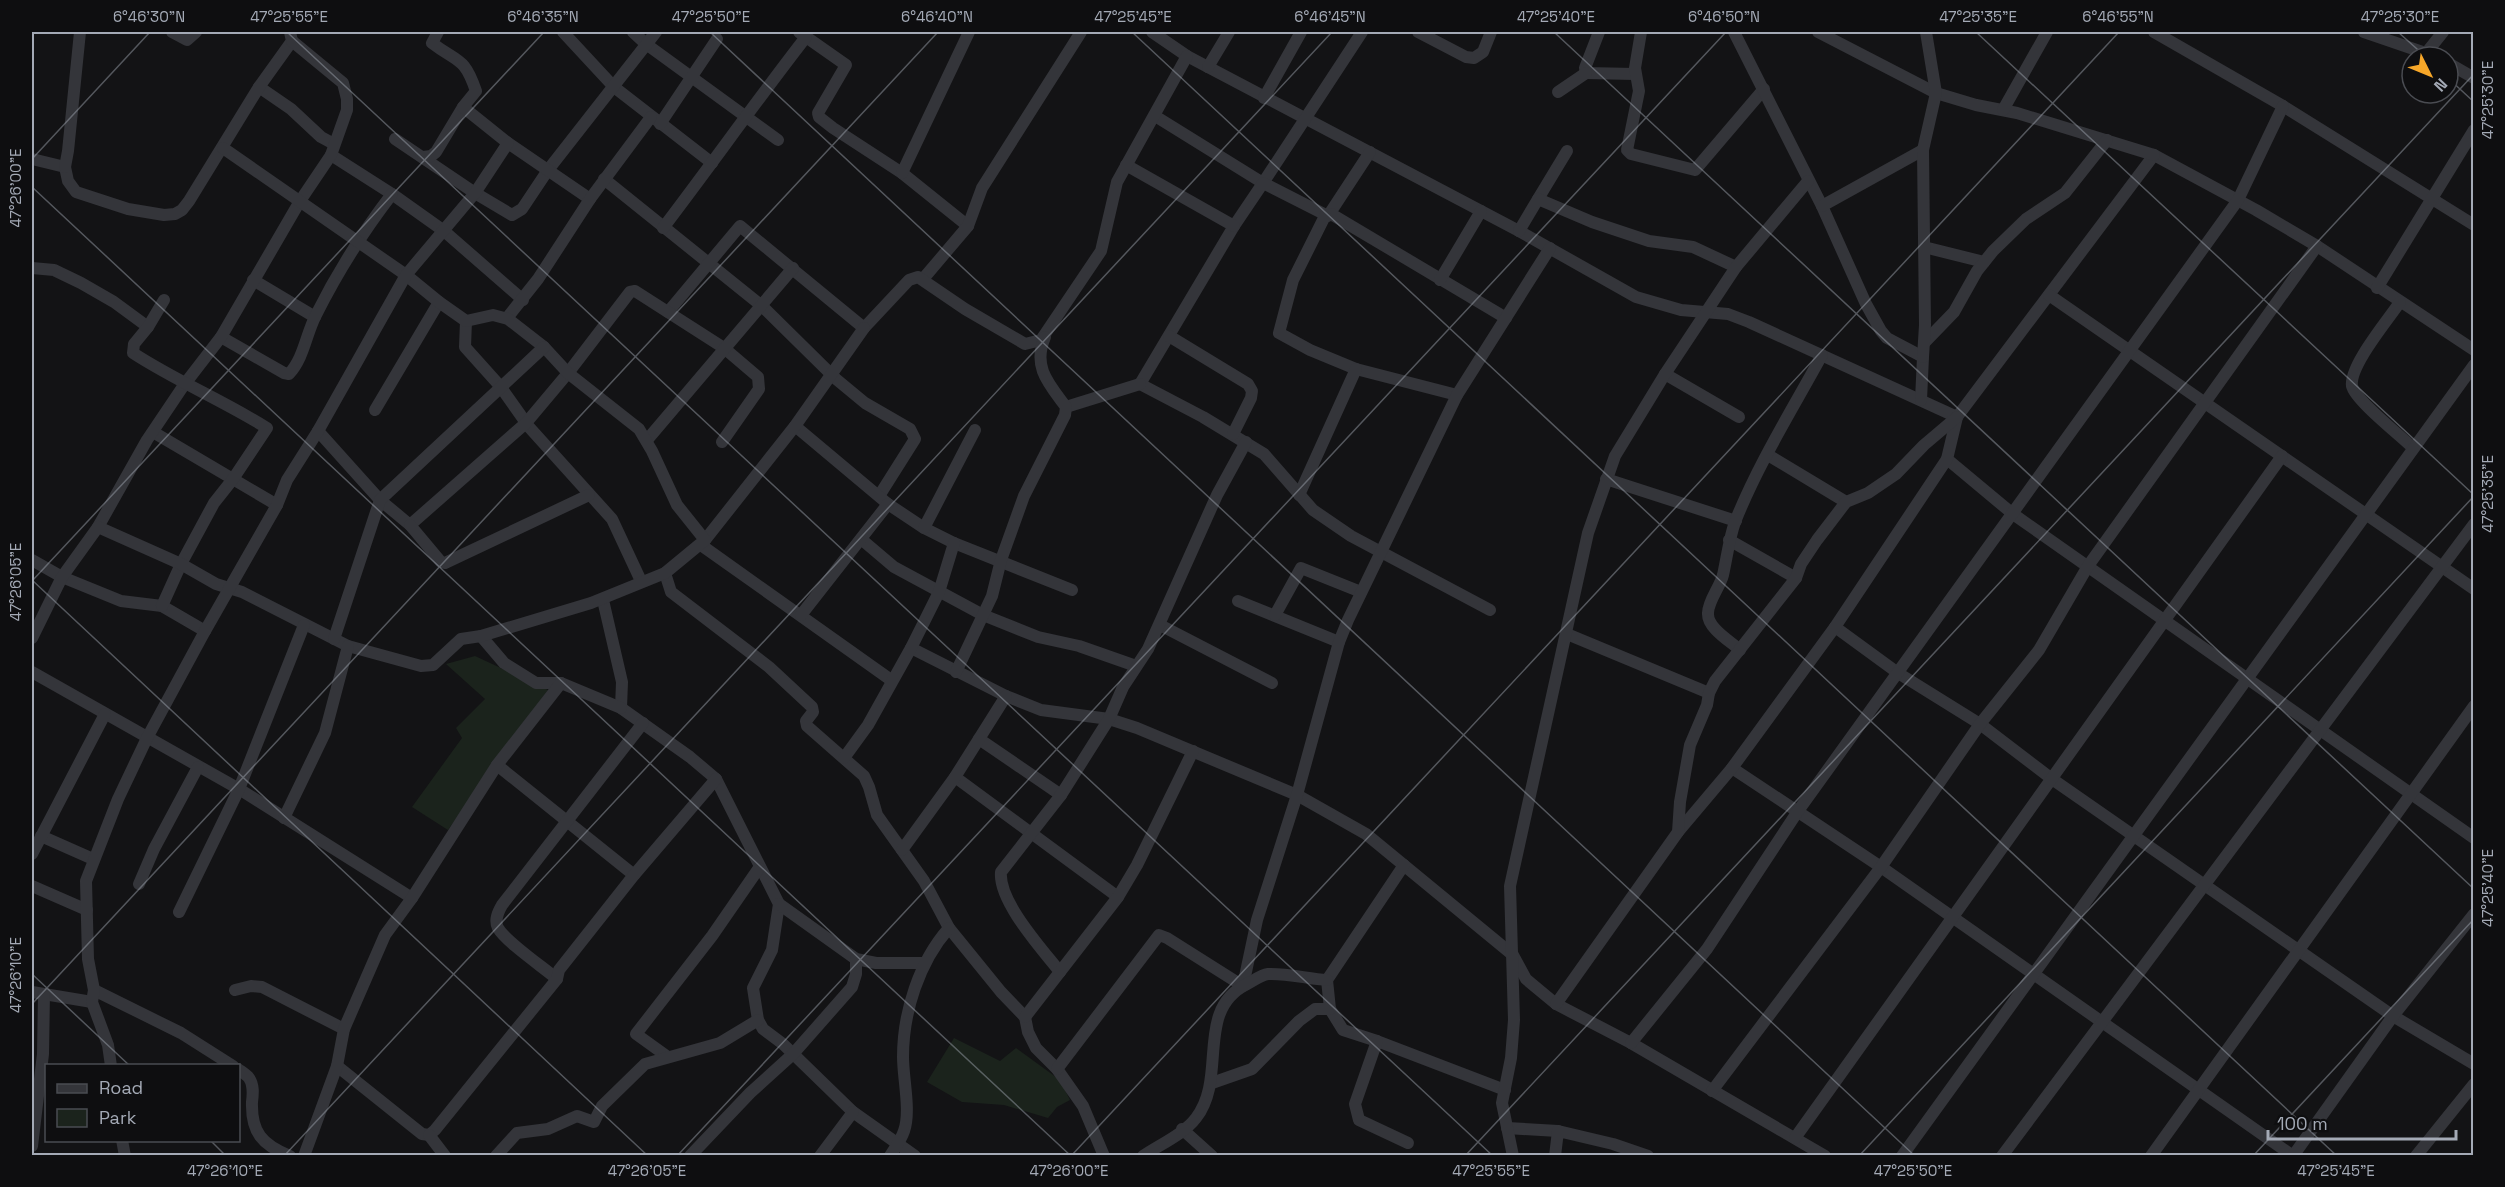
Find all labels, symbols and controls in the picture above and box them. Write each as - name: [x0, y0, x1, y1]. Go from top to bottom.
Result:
- text: 6°46'30"N: [113, 7, 185, 26]
- text: 47°25'55"E: [250, 7, 328, 26]
- text: 6°46'35"N: [507, 7, 579, 26]
- text: 47°25'50"E: [672, 7, 750, 26]
- text: 6°46'40"N: [901, 7, 973, 26]
- text: 47°25'45"E: [1094, 7, 1172, 26]
- text: 6°46'45"N: [1294, 7, 1366, 26]
- text: 47°25'40"E: [1517, 7, 1595, 26]
- text: 6°46'50"N: [1688, 7, 1760, 26]
- text: 47°25'35"E: [1939, 7, 2017, 26]
- text: 6°46'55"N: [2082, 7, 2154, 26]
- text: 47°25'30"E: [2361, 7, 2439, 26]
- north arrow: [2400, 45, 2460, 105]
- text: 47°25'30"E: [2478, 61, 2497, 139]
- text: N: [2429, 74, 2452, 96]
- text: 47°26'00"E: [6, 148, 25, 228]
- text: 47°25'35"E: [2478, 455, 2497, 533]
- text: 47°26'05"E: [6, 543, 25, 621]
- text: 47°25'40"E: [2478, 849, 2497, 927]
- text: 47°26'10"E: [6, 937, 25, 1013]
- legend: [45, 1064, 240, 1142]
- text: Road: [99, 1076, 143, 1099]
- scale bar: [2268, 1103, 2456, 1141]
- text: Park: [99, 1106, 137, 1129]
- text: 100 m: [2277, 1112, 2328, 1135]
- text: 47°26'10"E: [187, 1161, 263, 1180]
- text: 47°26'05"E: [608, 1161, 686, 1180]
- text: 47°26'00"E: [1029, 1161, 1109, 1180]
- text: 47°25'55"E: [1452, 1161, 1530, 1180]
- text: 47°25'50"E: [1874, 1161, 1952, 1180]
- text: 47°25'45"E: [2297, 1161, 2375, 1180]

